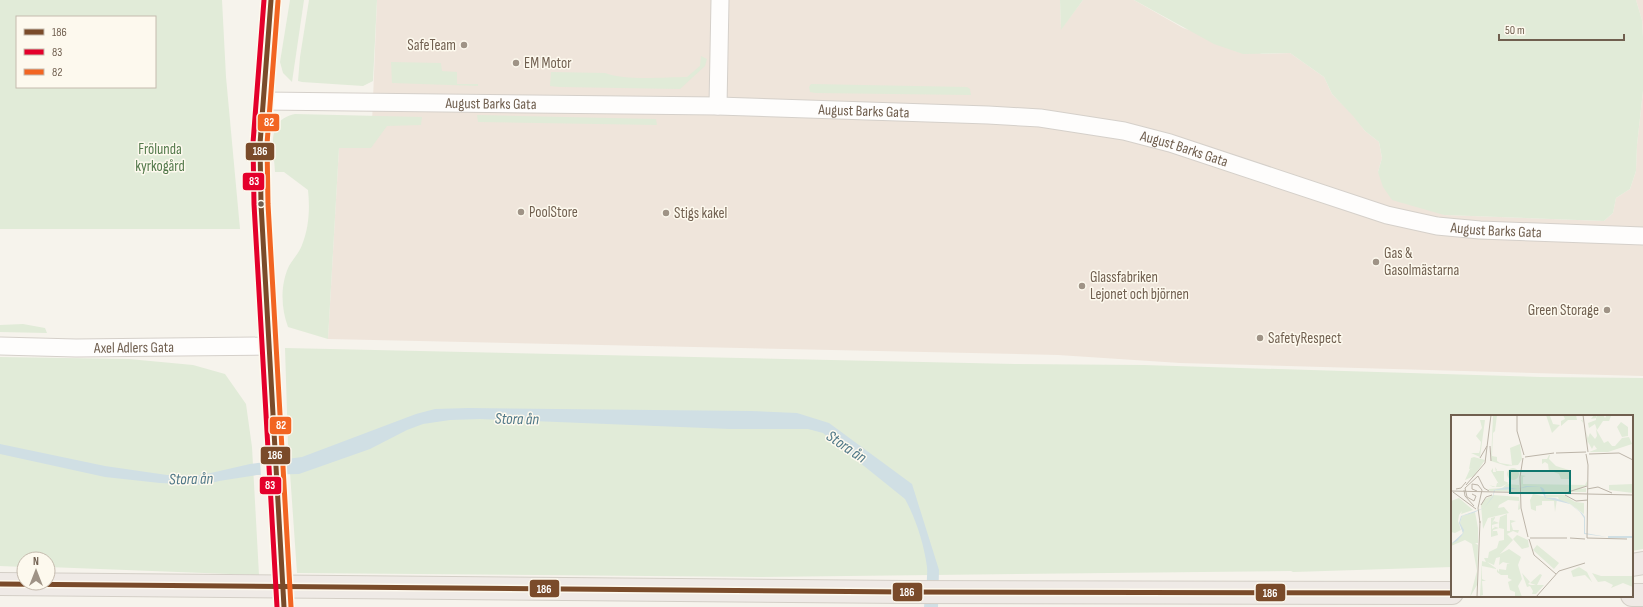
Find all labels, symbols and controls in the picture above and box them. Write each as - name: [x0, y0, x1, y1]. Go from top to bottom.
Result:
- legend: [16, 16, 156, 88]
- scale bar: [1499, 16, 1624, 42]
- text: 50 m: [1505, 23, 1525, 38]
- text: 186: [52, 25, 67, 40]
- place label: SafeTeam: [407, 36, 456, 55]
- marker: SafeTeam: [459, 40, 469, 50]
- text: 83: [52, 45, 62, 60]
- place label: EM Motor: [524, 54, 572, 73]
- marker: EM Motor: [511, 58, 521, 68]
- text: 82: [52, 65, 62, 80]
- street label: August Barks Gata: [444, 94, 537, 114]
- street label: August Barks Gata: [817, 100, 910, 122]
- line badge: 82: [257, 113, 280, 132]
- text: 82: [264, 116, 274, 129]
- street label: August Barks Gata: [1137, 126, 1231, 172]
- park label: Frölunda kyrkogård: [135, 140, 185, 176]
- line badge: 186: [245, 142, 275, 161]
- text: 186: [253, 145, 267, 158]
- line badge: 83: [242, 172, 265, 191]
- text: 83: [249, 175, 259, 188]
- unlabelled marker: [256, 199, 266, 209]
- place label: PoolStore: [529, 203, 578, 222]
- place label: Stigs kakel: [674, 204, 727, 223]
- marker: PoolStore: [516, 207, 526, 217]
- marker: Stigs kakel: [661, 208, 671, 218]
- street label: August Barks Gata: [1449, 218, 1542, 242]
- place label: Gas & Gasolmästarna: [1384, 244, 1459, 280]
- marker: Gas & Gasolmästarna: [1371, 257, 1381, 267]
- place label: Glassfabriken Lejonet och björnen: [1090, 268, 1189, 304]
- marker: Glassfabriken Lejonet och björnen: [1077, 281, 1087, 291]
- place label: Green Storage: [1528, 301, 1599, 320]
- marker: Green Storage: [1602, 305, 1612, 315]
- place label: SafetyRespect: [1268, 329, 1342, 348]
- marker: SafetyRespect: [1255, 333, 1265, 343]
- street label: Axel Adlers Gata: [93, 338, 174, 358]
- water label: Stora ån: [495, 410, 540, 429]
- inset map: [1451, 415, 1633, 597]
- line badge: 82: [269, 416, 292, 435]
- text: 82: [276, 419, 286, 432]
- water label: Stora ån: [822, 427, 870, 468]
- line badge: 186: [260, 446, 291, 465]
- text: 186: [268, 449, 282, 462]
- water label: Stora ån: [169, 470, 214, 489]
- line badge: 83: [259, 476, 282, 495]
- text: 83: [265, 479, 275, 492]
- north arrow: [16, 551, 56, 591]
- text: N: [33, 555, 39, 568]
- line badge: 186: [529, 579, 560, 598]
- line badge: 186: [892, 582, 923, 602]
- text: 186: [537, 583, 551, 596]
- line badge: 186: [1255, 583, 1286, 602]
- text: 186: [900, 586, 914, 599]
- text: 186: [1263, 587, 1277, 600]

